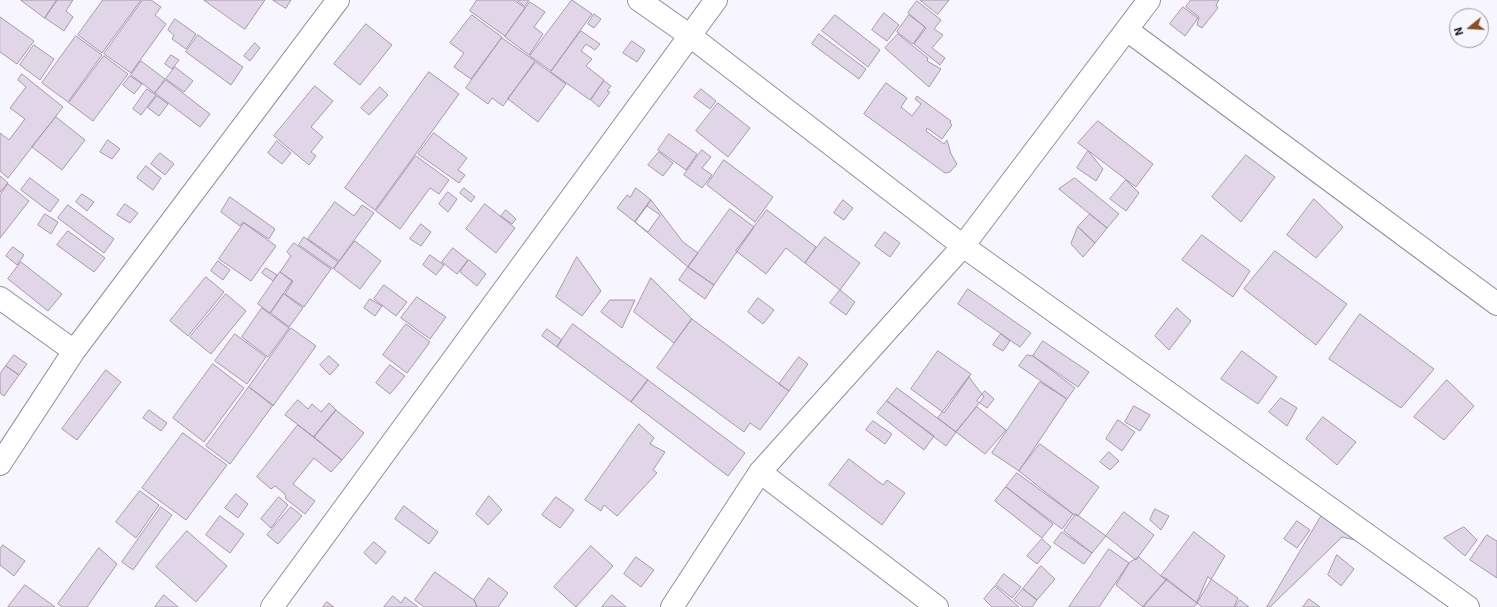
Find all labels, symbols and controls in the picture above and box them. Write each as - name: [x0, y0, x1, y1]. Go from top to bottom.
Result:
- north arrow: [1449, 8, 1489, 48]
- text: N: [1451, 26, 1465, 37]

